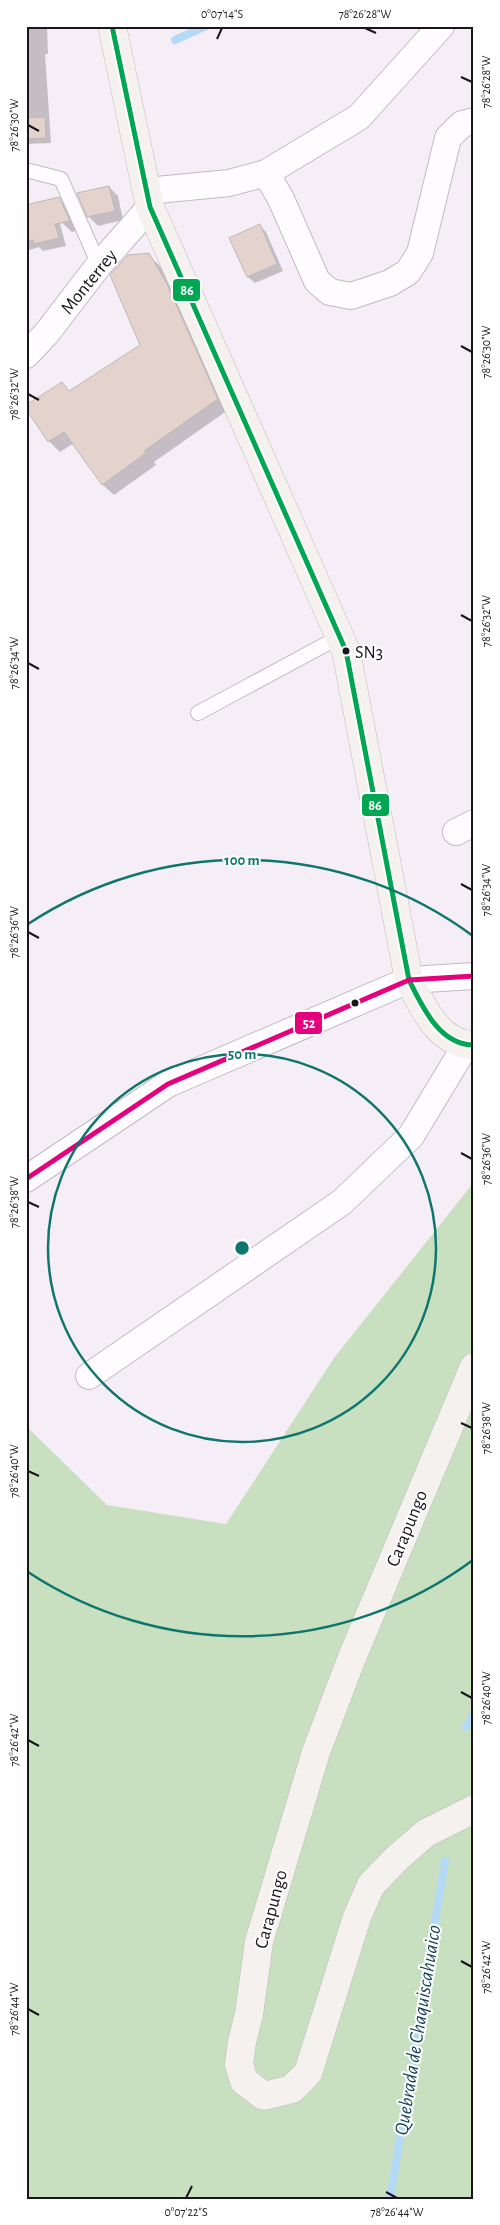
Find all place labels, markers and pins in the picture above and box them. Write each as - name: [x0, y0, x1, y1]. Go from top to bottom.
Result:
- place label: SN3: [355, 644, 383, 662]
- marker: SN3: [341, 646, 351, 656]
- unlabelled marker: [350, 998, 360, 1008]
- centre of rings: [233, 1239, 251, 1257]

